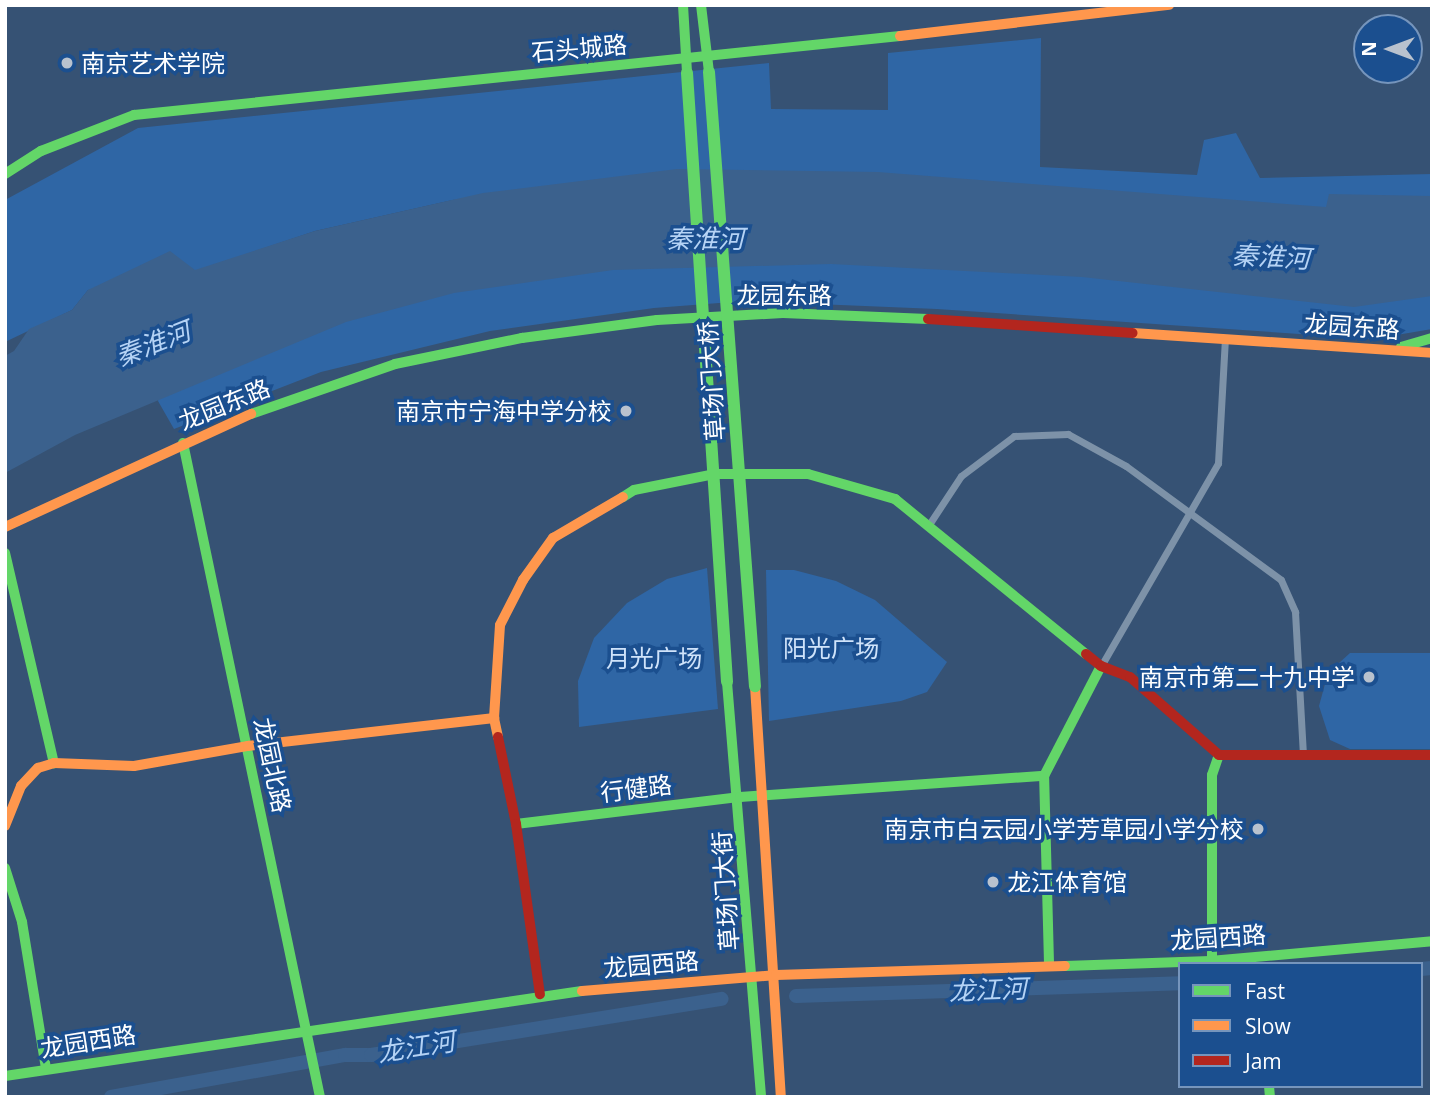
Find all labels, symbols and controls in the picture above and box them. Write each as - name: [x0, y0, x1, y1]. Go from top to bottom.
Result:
- north arrow: [1353, 14, 1423, 84]
- street label: 石头城路: [530, 29, 628, 67]
- text: N: [1356, 41, 1382, 57]
- place label: 南京艺术学院: [81, 49, 225, 77]
- marker: 南京艺术学院: [59, 55, 75, 71]
- water label: 秦淮河: [666, 223, 744, 255]
- water label: 秦淮河: [1231, 239, 1311, 275]
- street label: 龙园东路: [736, 281, 832, 309]
- street label: 龙园东路: [1303, 308, 1401, 344]
- water label: 秦淮河: [111, 315, 195, 373]
- street label: 草场门大桥: [692, 320, 730, 442]
- street label: 龙园东路: [174, 373, 274, 435]
- place label: 南京市宁海中学分校: [396, 397, 612, 425]
- marker: 南京市宁海中学分校: [618, 403, 634, 419]
- park label: 阳光广场: [783, 634, 879, 662]
- park label: 月光广场: [606, 644, 702, 672]
- place label: 南京市第二十九中学: [1139, 663, 1355, 691]
- marker: 南京市第二十九中学: [1361, 669, 1377, 685]
- street label: 龙园北路: [249, 715, 297, 815]
- street label: 行健路: [599, 769, 673, 807]
- place label: 南京市白云园小学芳草园小学分校: [884, 815, 1244, 843]
- marker: 南京市白云园小学芳草园小学分校: [1250, 821, 1266, 837]
- street label: 草场门大街: [706, 830, 744, 952]
- place label: 龙江体育馆: [1007, 868, 1127, 896]
- marker: 龙江体育馆: [985, 874, 1001, 890]
- street label: 龙园西路: [1169, 919, 1267, 955]
- street label: 龙园西路: [602, 945, 700, 983]
- legend: [1178, 962, 1423, 1088]
- water label: 龙江河: [948, 973, 1028, 1007]
- text: Fast: [1245, 977, 1285, 1005]
- text: Slow: [1245, 1012, 1291, 1040]
- street label: 龙园西路: [38, 1019, 138, 1063]
- water label: 龙江河: [375, 1025, 457, 1069]
- text: Jam: [1245, 1047, 1282, 1075]

